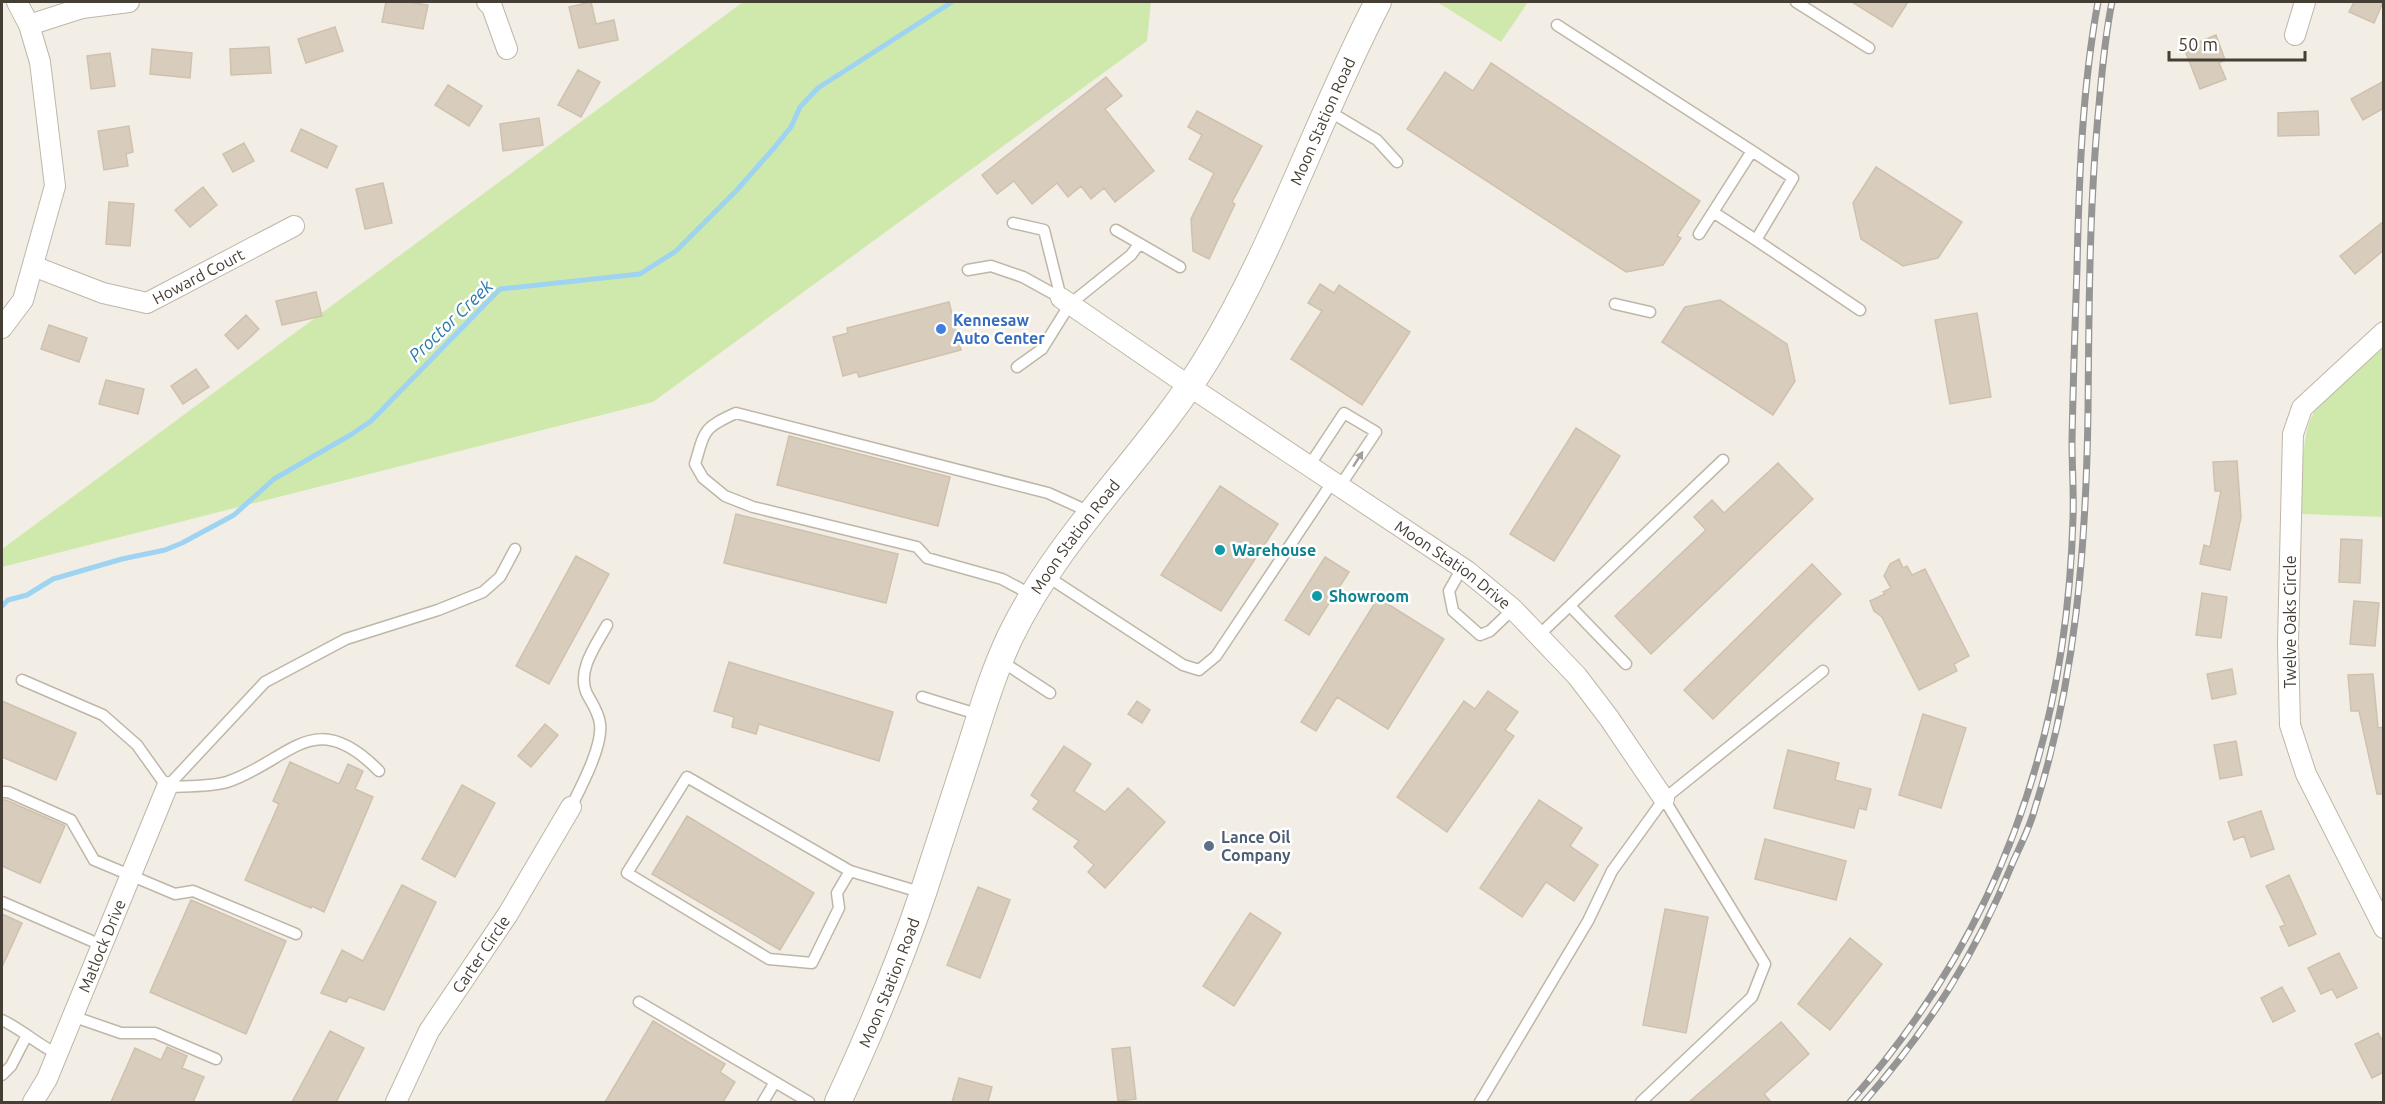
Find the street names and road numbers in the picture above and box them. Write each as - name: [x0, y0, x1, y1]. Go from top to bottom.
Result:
- street label: Moon Station Road: [1286, 55, 1358, 188]
- street label: Howard Court: [149, 244, 248, 308]
- street label: Moon Station Road: [1027, 476, 1123, 597]
- street label: Moon Station Drive: [1392, 517, 1514, 612]
- street label: Twelve Oaks Circle: [2281, 556, 2299, 689]
- street label: Matlock Drive: [75, 896, 129, 995]
- street label: Carter Circle: [448, 912, 513, 996]
- street label: Moon Station Road: [855, 915, 923, 1050]

